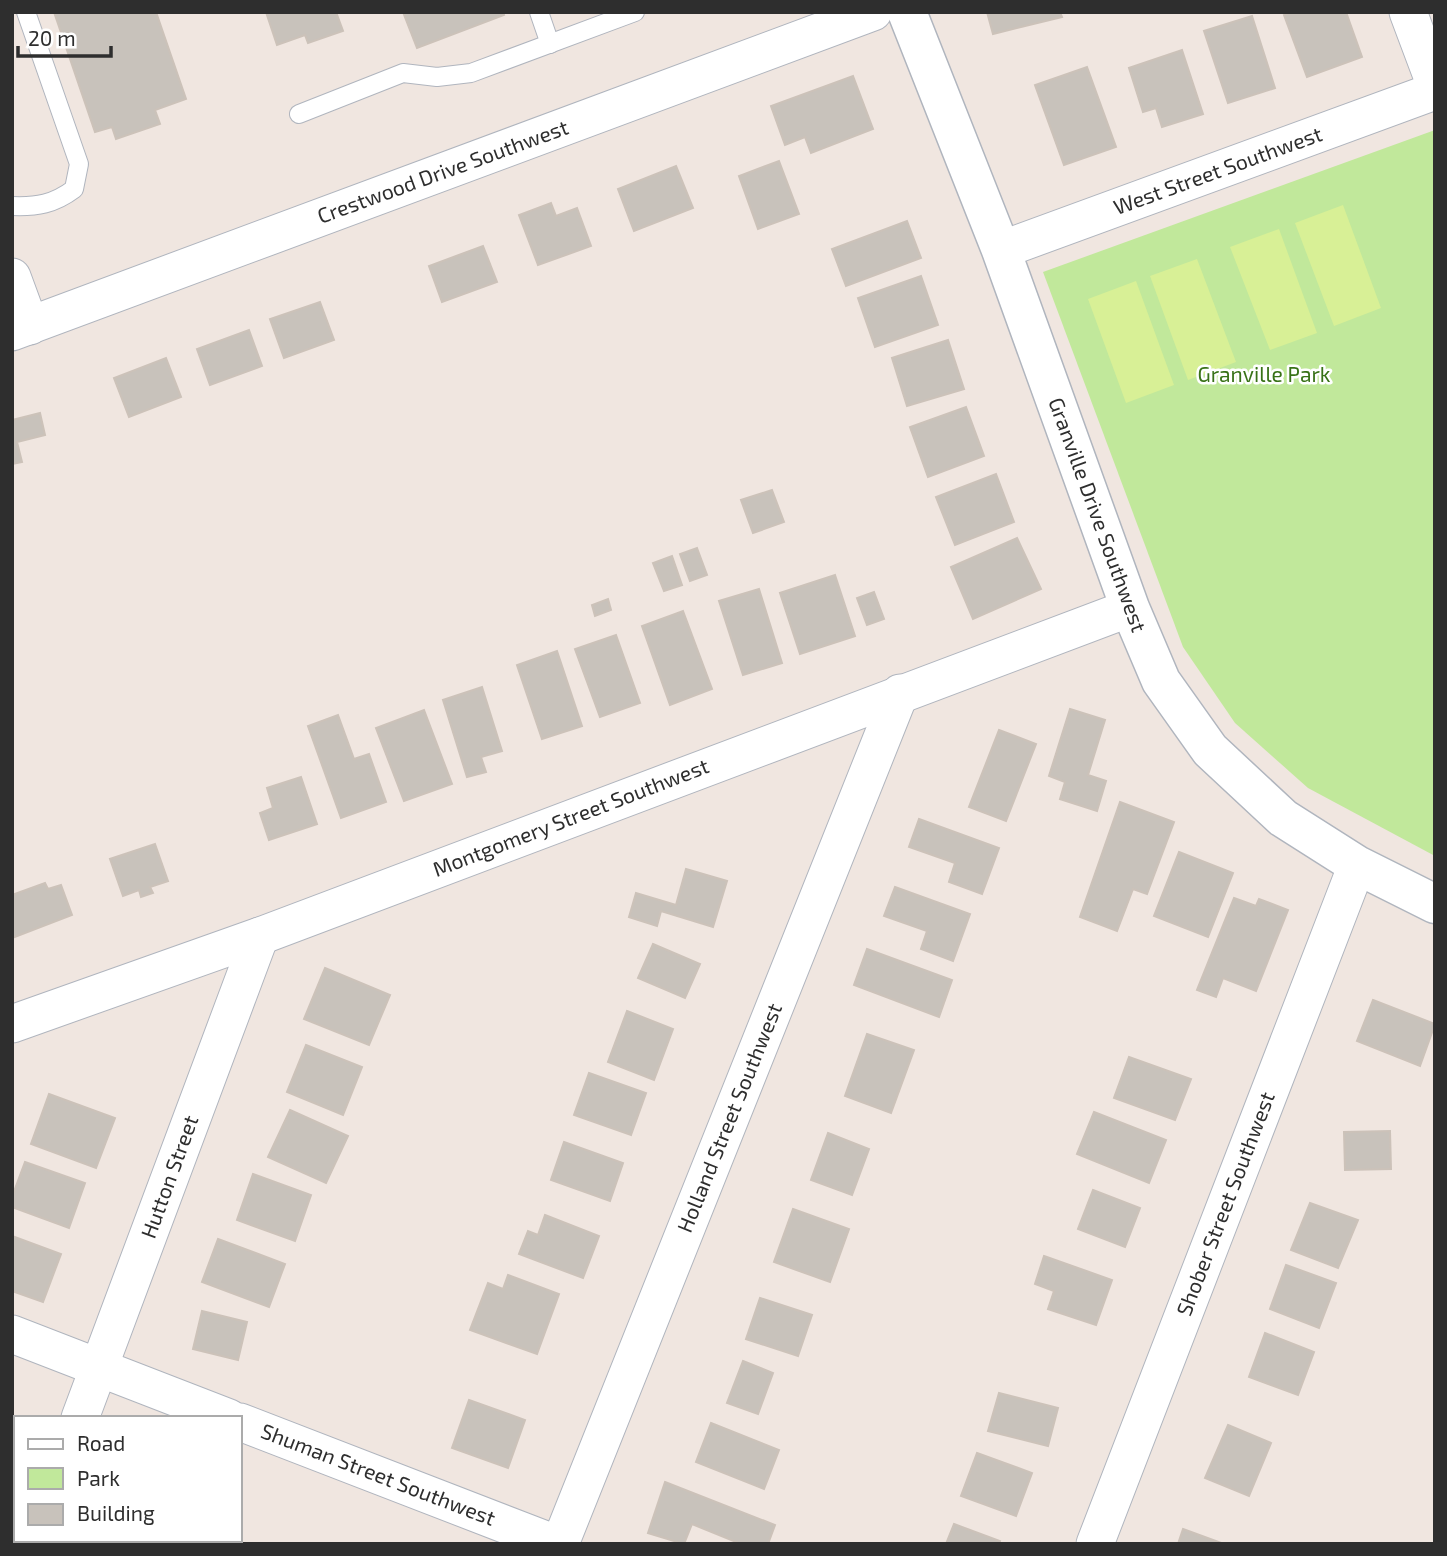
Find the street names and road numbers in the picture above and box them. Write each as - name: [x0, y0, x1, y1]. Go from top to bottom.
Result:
- street label: Crestwood Drive Southwest: [313, 113, 571, 228]
- street label: West Street Southwest: [1110, 120, 1325, 219]
- street label: Granville Drive Southwest: [1044, 394, 1153, 635]
- street label: Montgomery Street Southwest: [429, 752, 712, 881]
- street label: Holland Street Southwest: [671, 999, 786, 1236]
- street label: Shober Street Southwest: [1170, 1088, 1279, 1319]
- street label: Hutton Street: [135, 1112, 202, 1241]
- street label: Shuman Street Southwest: [258, 1417, 499, 1530]

